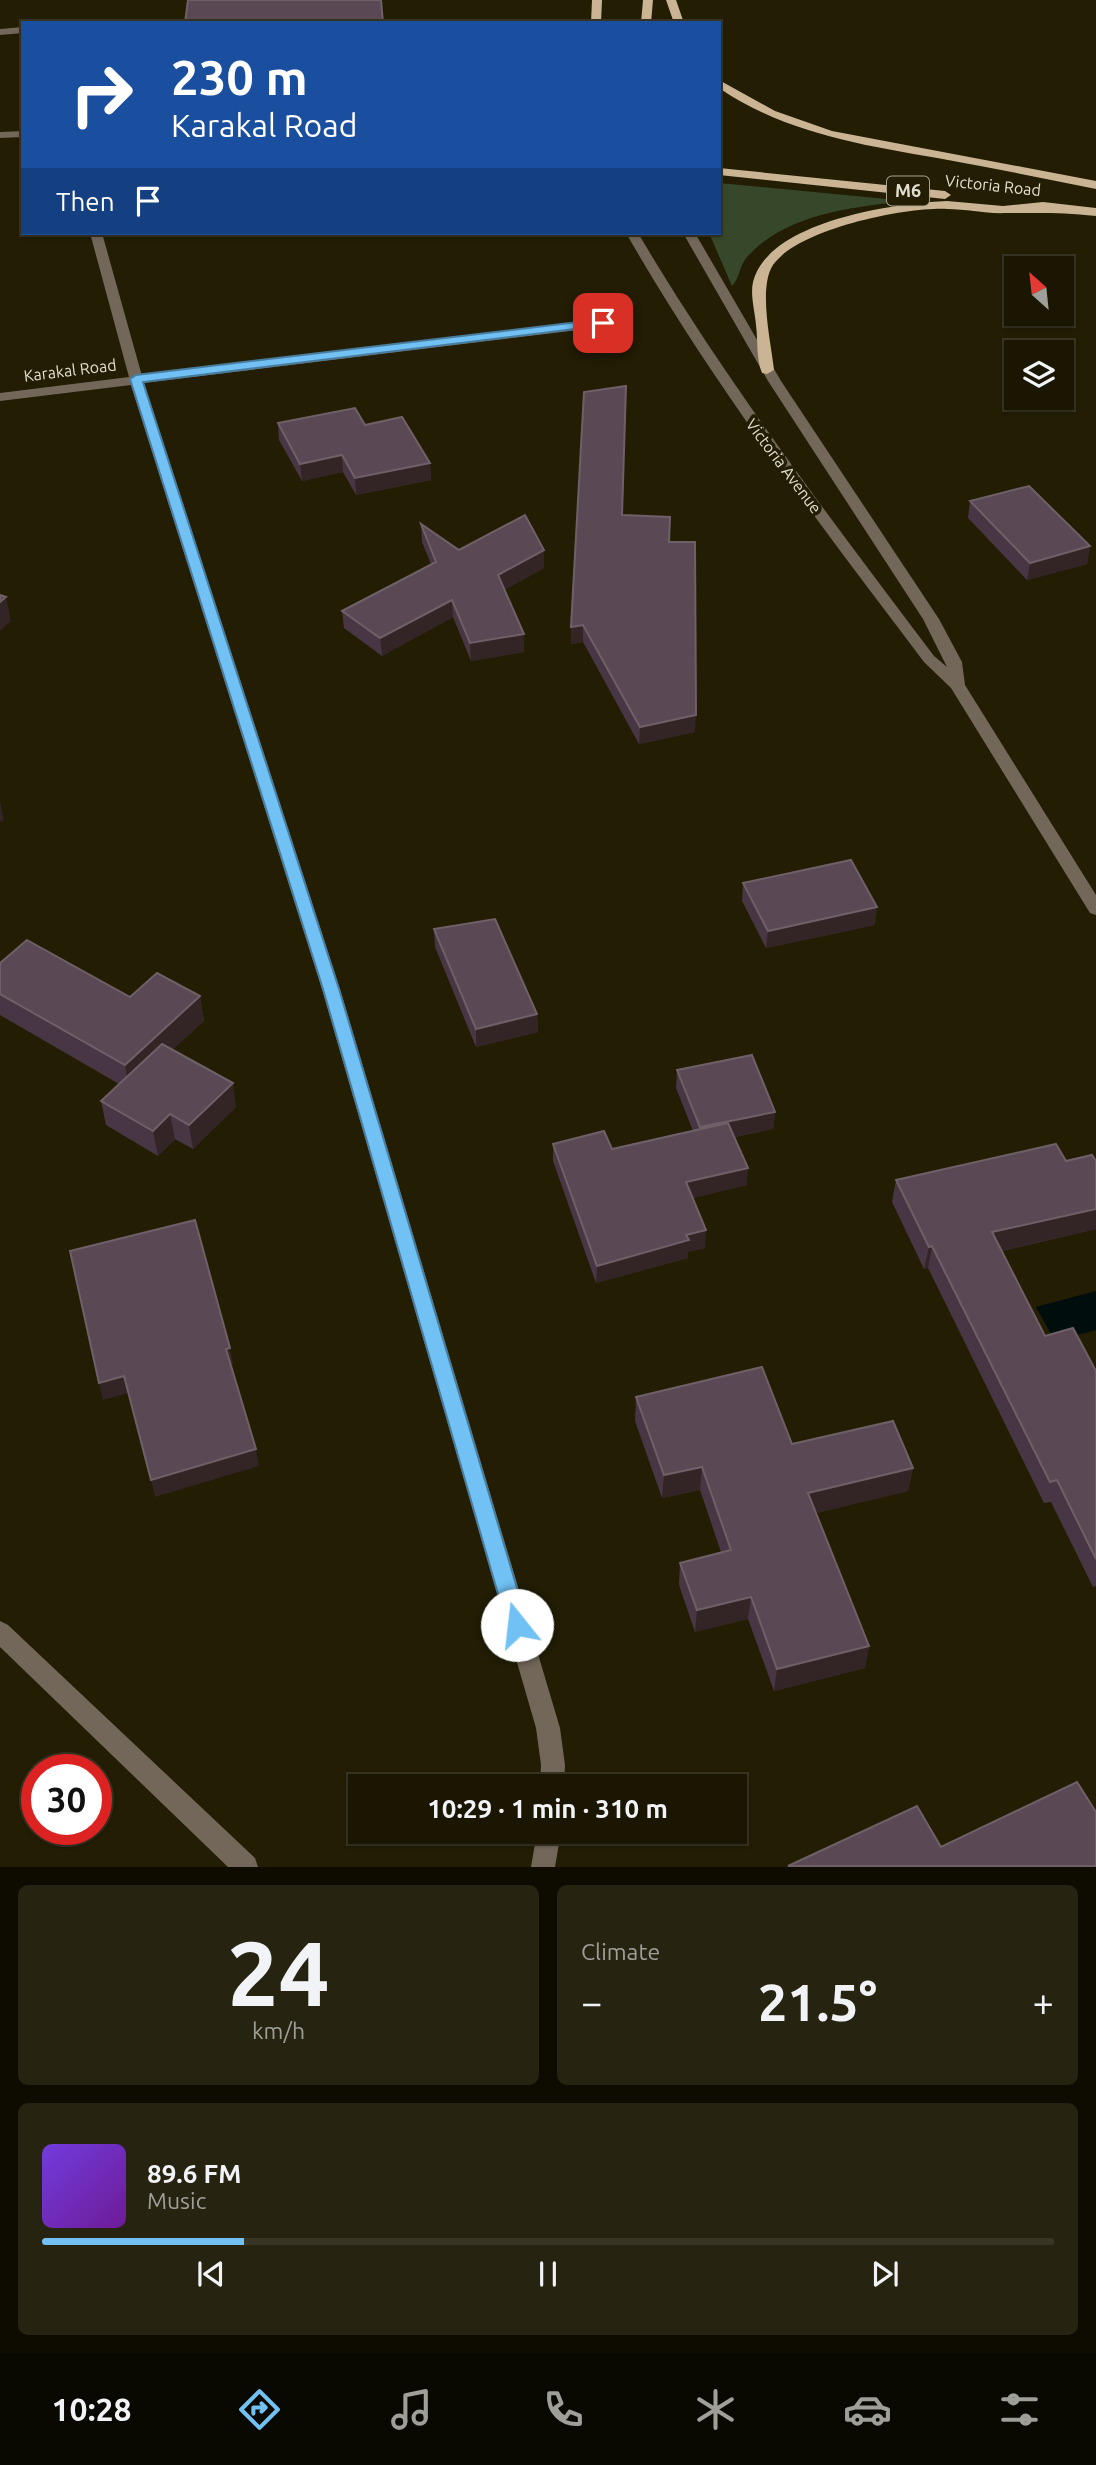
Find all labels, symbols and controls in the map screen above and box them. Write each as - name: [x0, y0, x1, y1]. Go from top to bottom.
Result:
- icon: right: [56, 49, 147, 140]
- text: 230 m: [171, 49, 308, 104]
- text: Karakal Road: [171, 107, 358, 143]
- street label: Victoria Road: [944, 171, 1042, 199]
- road number: M6: [887, 176, 929, 206]
- icon: arrive: [129, 182, 167, 220]
- text: Then: [56, 187, 115, 216]
- north arrow: [1004, 256, 1074, 326]
- map controls: [1004, 256, 1074, 410]
- pin: [573, 293, 633, 353]
- icon: arrive: [584, 304, 622, 342]
- button: layers: [1004, 340, 1074, 410]
- street label: Karakal Road: [23, 355, 117, 385]
- street label: Victoria Avenue: [743, 415, 825, 517]
- position arrow: [480, 1588, 554, 1662]
- speed limit sign: 30: [21, 1754, 112, 1845]
- text: 10:29 · 1 min · 310 m: [427, 1794, 668, 1823]
- text: 24: [227, 1921, 330, 2023]
- text: Climate: [581, 1939, 660, 1964]
- text: 21.5°: [758, 1973, 877, 2031]
- text: −: [581, 1981, 602, 2023]
- text: +: [1033, 1981, 1054, 2023]
- text: km/h: [252, 2018, 305, 2043]
- text: 89.6 FM: [147, 2159, 241, 2188]
- text: Music: [147, 2188, 206, 2213]
- icon: previous: [192, 2255, 230, 2293]
- icon: pause: [529, 2255, 567, 2293]
- icon: next: [866, 2255, 904, 2293]
- icon: directions: [235, 2385, 284, 2434]
- icon: music: [387, 2385, 436, 2434]
- icon: phone: [539, 2385, 588, 2434]
- icon: climate: [691, 2385, 740, 2434]
- icon: car: [843, 2385, 892, 2434]
- icon: filters: [995, 2385, 1044, 2434]
- text: 10:28: [52, 2391, 132, 2427]

